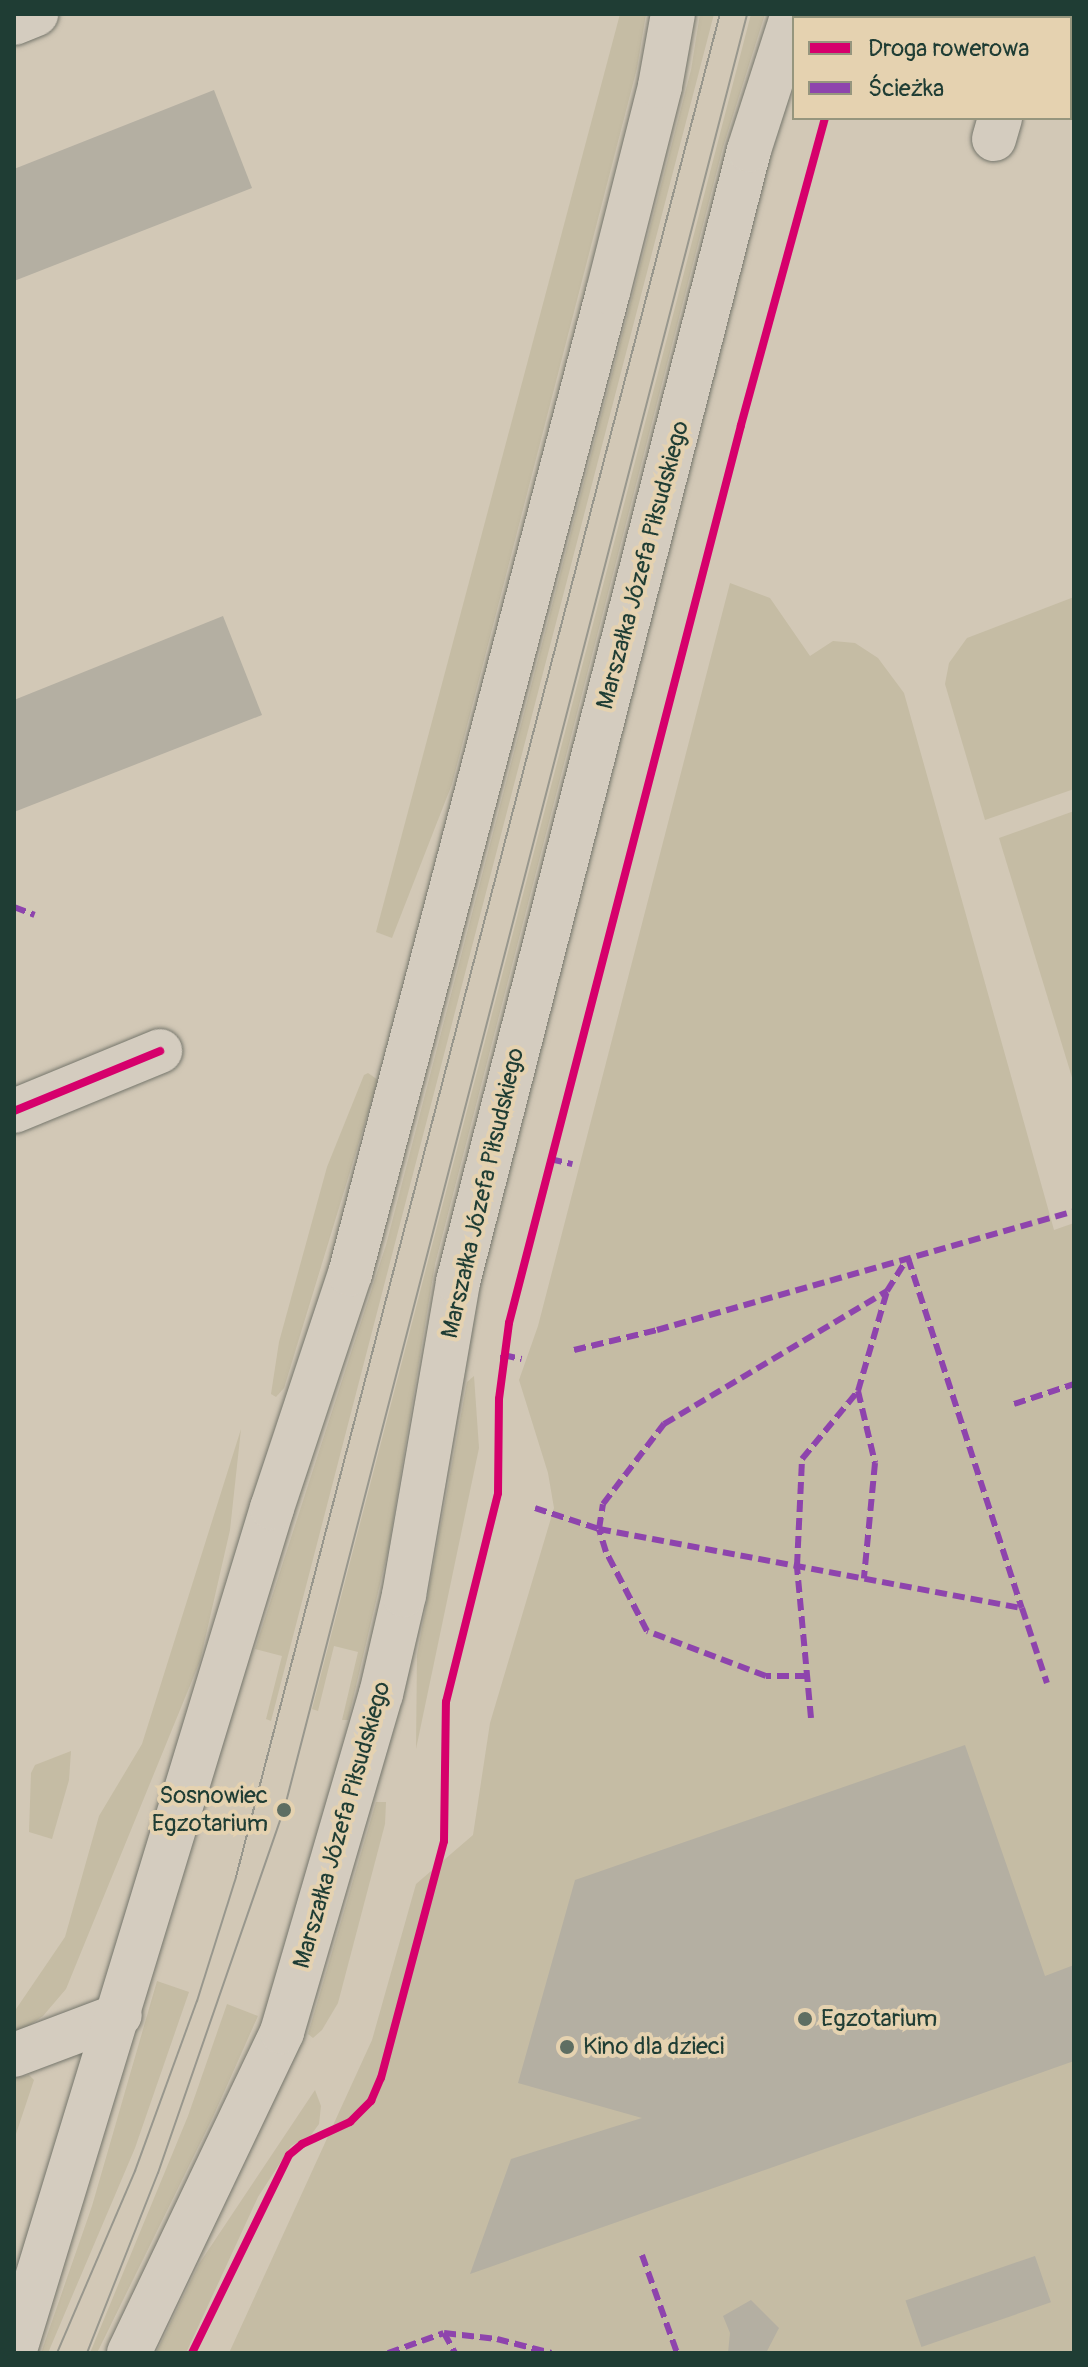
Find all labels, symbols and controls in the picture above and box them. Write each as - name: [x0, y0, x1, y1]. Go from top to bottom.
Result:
- legend: [792, 16, 1072, 120]
- text: Droga rowerowa: [868, 34, 1029, 63]
- text: Ścieżka: [868, 74, 944, 103]
- street label: Marszałka Józefa Piłsudskiego: [591, 418, 695, 712]
- street label: Marszałka Józefa Piłsudskiego: [436, 1045, 530, 1341]
- street label: Marszałka Józefa Piłsudskiego: [287, 1678, 397, 1972]
- place label: Sosnowiec Egzotarium: [152, 1782, 268, 1838]
- marker: Sosnowiec Egzotarium: [275, 1801, 293, 1819]
- place label: Egzotarium: [821, 2005, 937, 2033]
- marker: Egzotarium: [796, 2010, 814, 2028]
- place label: Kino dla dzieci: [583, 2033, 724, 2061]
- marker: Kino dla dzieci: [558, 2038, 576, 2056]

